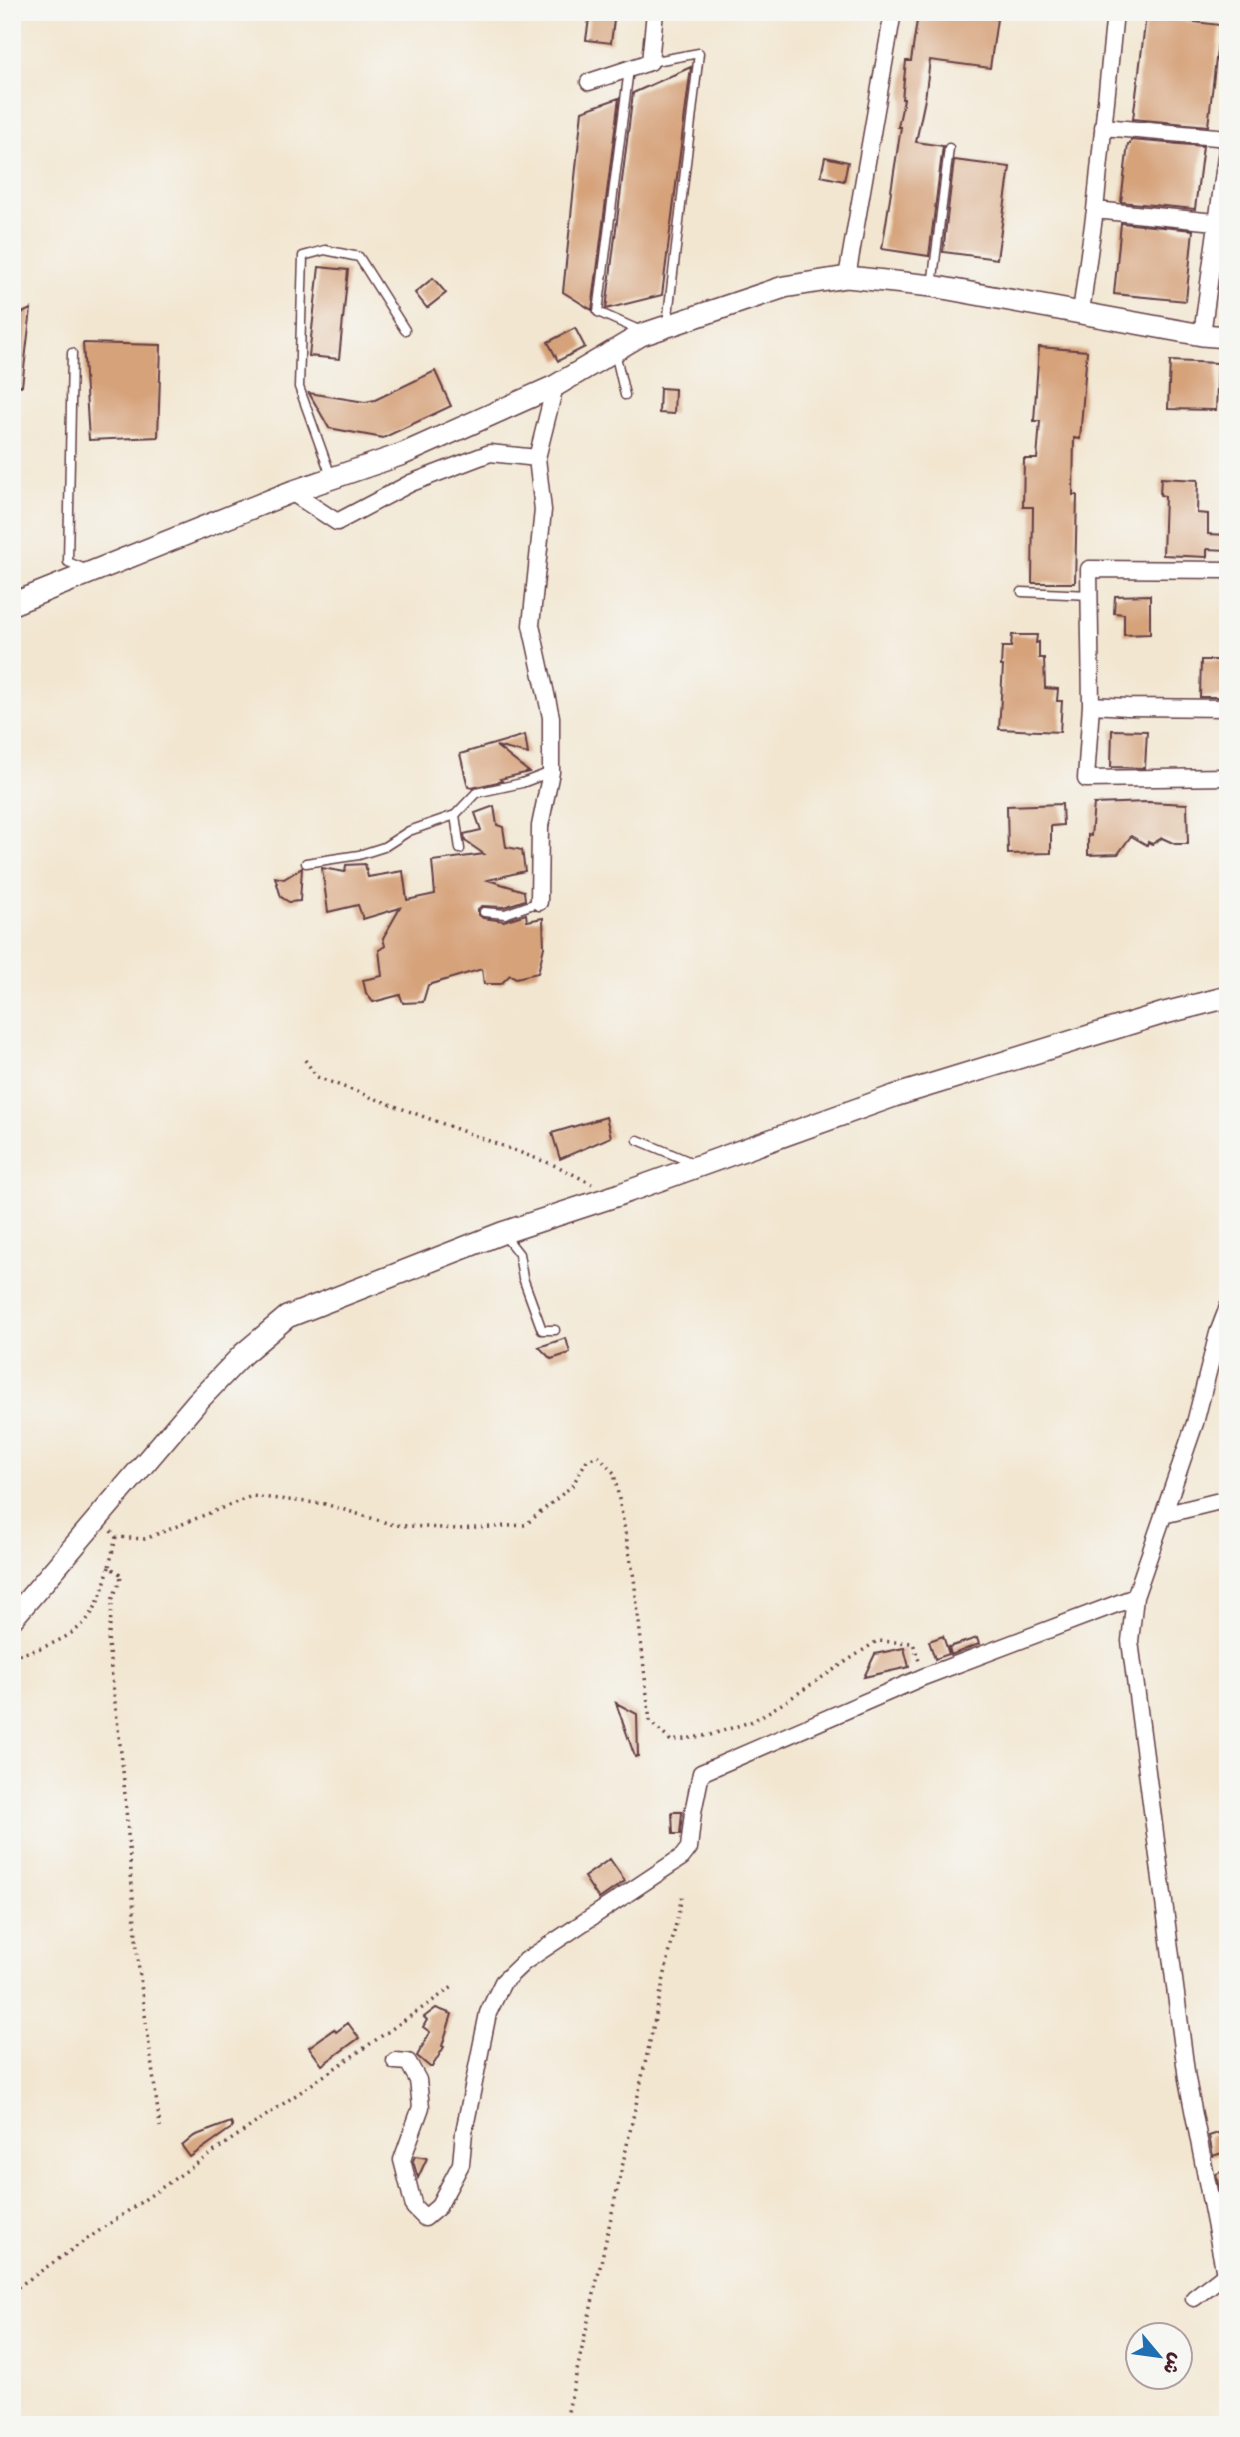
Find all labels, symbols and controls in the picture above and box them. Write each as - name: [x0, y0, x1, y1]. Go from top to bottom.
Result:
- north arrow: [1124, 2322, 1194, 2392]
- text: ش: [1157, 2348, 1189, 2379]

